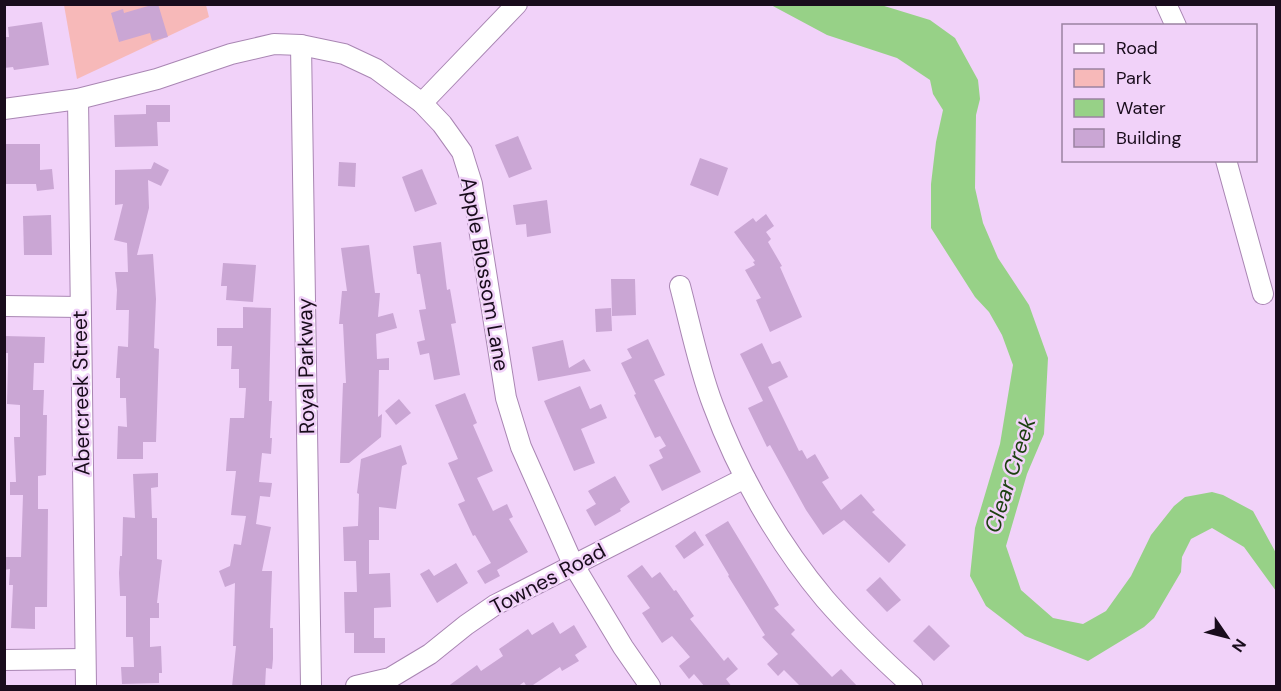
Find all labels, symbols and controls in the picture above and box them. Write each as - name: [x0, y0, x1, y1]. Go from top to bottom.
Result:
- legend: [1062, 24, 1257, 162]
- text: Road: [1116, 36, 1158, 60]
- text: Park: [1116, 66, 1152, 90]
- text: Water: [1116, 96, 1166, 120]
- text: Building: [1116, 126, 1181, 150]
- street label: Apple Blossom Lane: [454, 175, 516, 373]
- street label: Royal Parkway: [291, 297, 321, 434]
- street label: Abercreek Street: [66, 310, 96, 476]
- water label: Clear Creek: [978, 413, 1043, 536]
- street label: Townes Road: [485, 537, 611, 621]
- north arrow: [1197, 607, 1257, 667]
- text: N: [1227, 635, 1251, 656]

